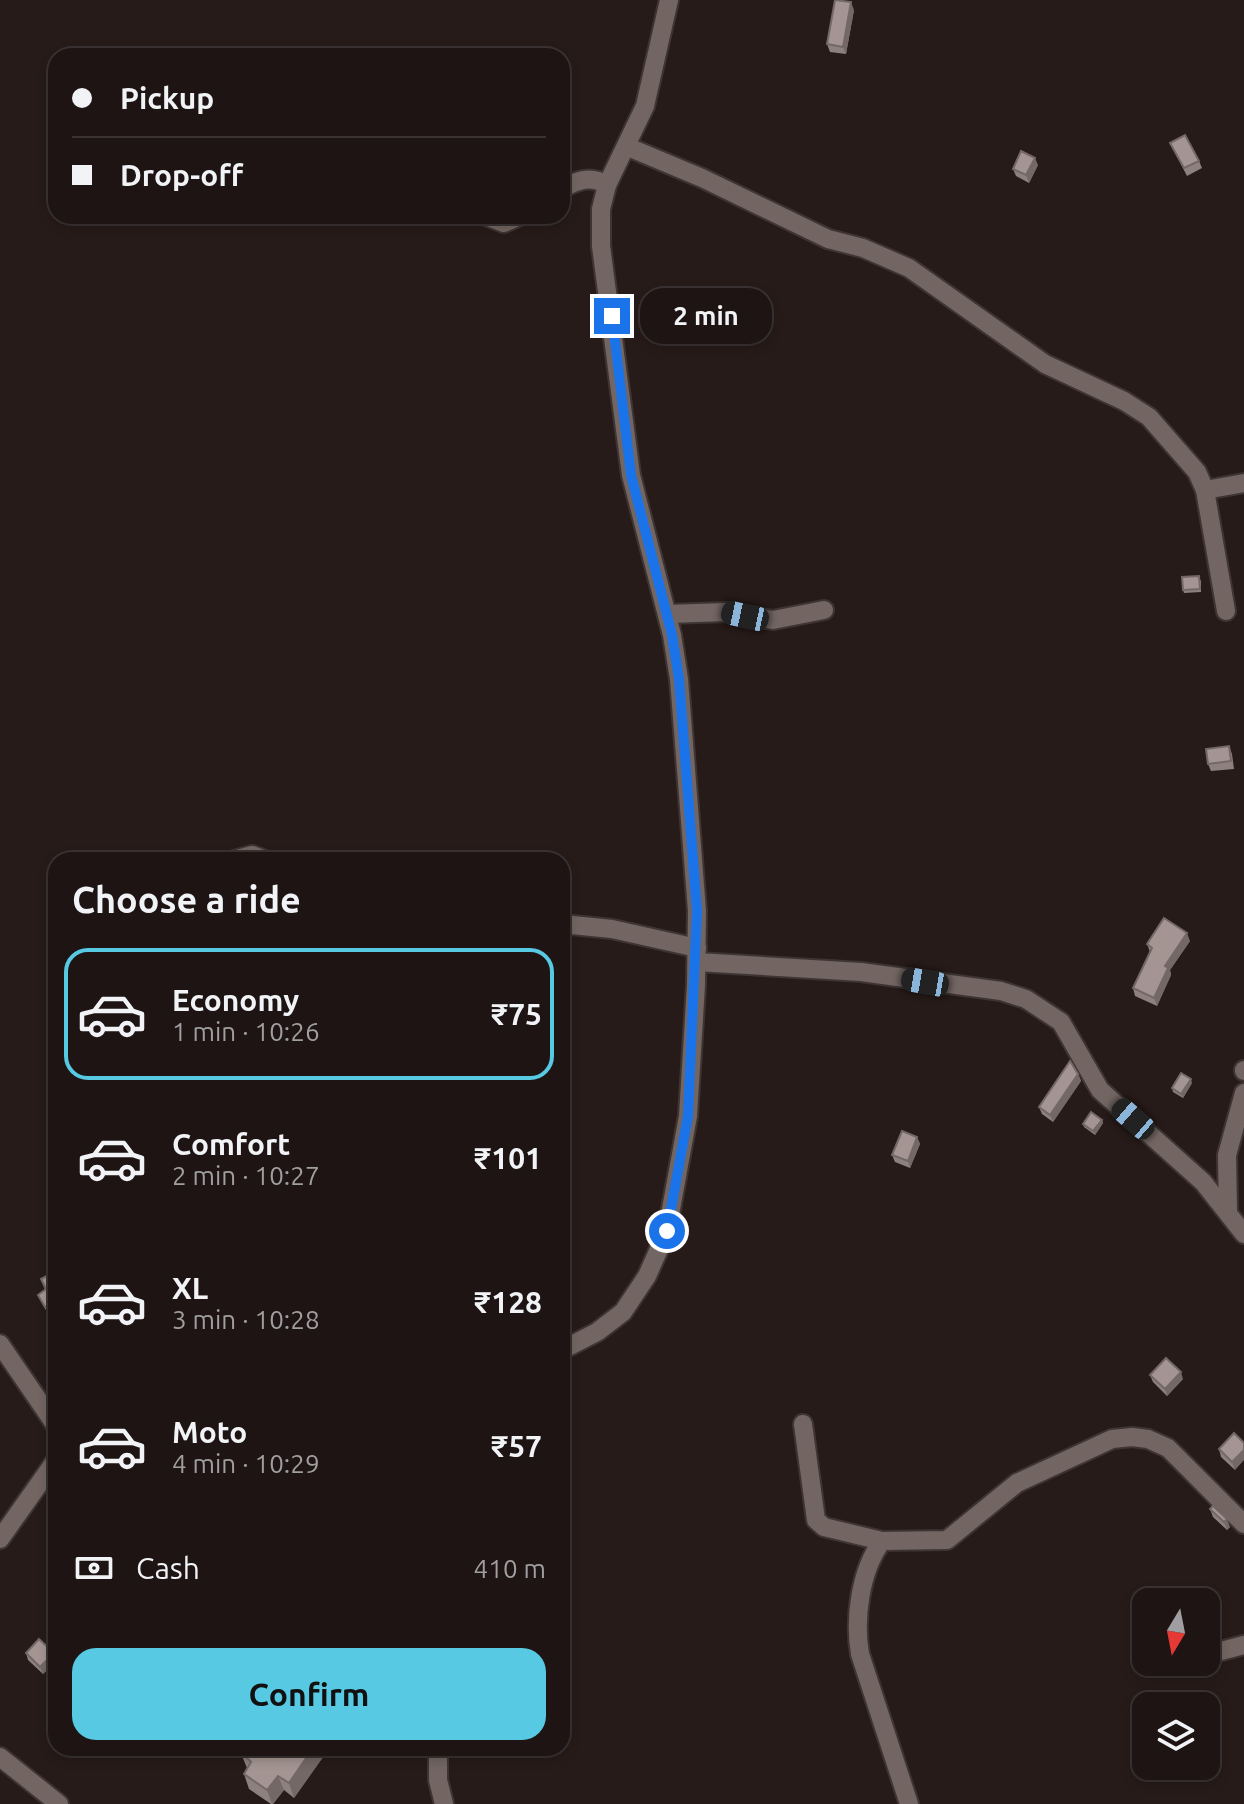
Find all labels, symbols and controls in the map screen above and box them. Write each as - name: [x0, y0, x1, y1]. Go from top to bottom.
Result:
- text: Pickup: [120, 81, 214, 115]
- text: Drop-off: [120, 158, 243, 192]
- callout: 2 min: [640, 288, 772, 344]
- route end: [594, 298, 630, 334]
- text: 2 min: [673, 301, 739, 330]
- car: [719, 599, 771, 633]
- text: Choose a ride: [72, 879, 301, 920]
- car: [899, 966, 951, 998]
- icon: car: [76, 978, 148, 1050]
- text: Economy: [172, 983, 299, 1017]
- text: ₹75: [491, 997, 542, 1031]
- text: 1 min · 10:26: [172, 1017, 320, 1046]
- car: [1107, 1094, 1159, 1144]
- icon: car: [76, 1122, 148, 1194]
- text: Comfort: [172, 1127, 290, 1161]
- text: ₹101: [474, 1141, 542, 1175]
- text: 2 min · 10:27: [172, 1161, 320, 1190]
- route start: [649, 1213, 685, 1249]
- icon: car: [76, 1266, 148, 1338]
- text: XL: [172, 1271, 208, 1305]
- text: ₹128: [474, 1285, 542, 1319]
- text: 3 min · 10:28: [172, 1305, 320, 1334]
- icon: car: [76, 1410, 148, 1482]
- text: Moto: [172, 1415, 247, 1449]
- text: ₹57: [491, 1429, 542, 1463]
- text: 4 min · 10:29: [172, 1449, 320, 1478]
- icon: cash: [72, 1546, 116, 1590]
- text: Cash: [136, 1551, 200, 1585]
- text: 410 m: [474, 1554, 546, 1583]
- north arrow: [1132, 1588, 1220, 1676]
- map controls: [1132, 1588, 1220, 1780]
- button: Confirm: [72, 1648, 546, 1740]
- button: layers: [1132, 1692, 1220, 1780]

